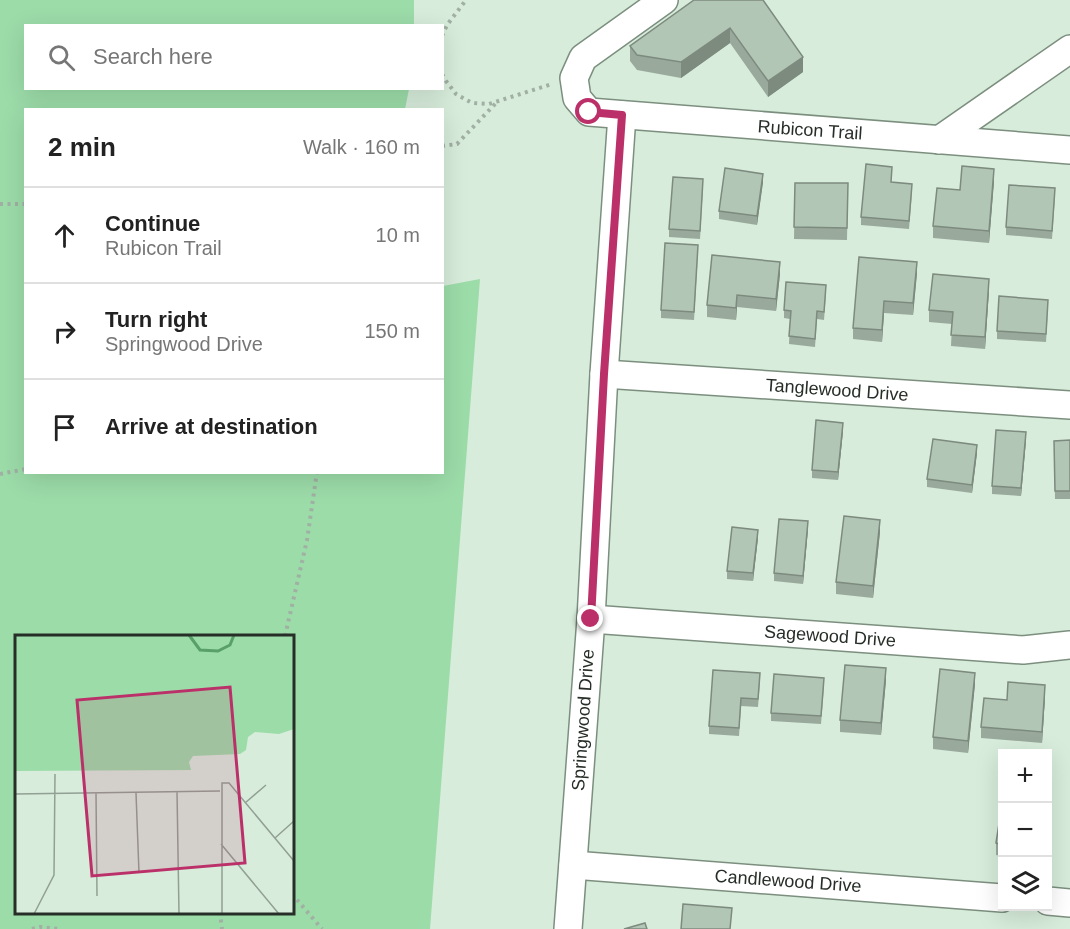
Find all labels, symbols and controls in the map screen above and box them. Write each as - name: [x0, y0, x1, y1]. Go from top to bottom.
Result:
- search box: [24, 24, 444, 90]
- icon: search: [45, 41, 78, 74]
- text: Search here: [93, 44, 213, 69]
- route start: [575, 98, 601, 124]
- street label: Rubicon Trail: [757, 116, 863, 144]
- text: 2 min: [48, 132, 116, 162]
- text: Walk · 160 m: [303, 136, 420, 158]
- text: Continue: [105, 211, 200, 236]
- icon: ahead: [48, 219, 81, 252]
- text: 10 m: [376, 224, 420, 246]
- text: Rubicon Trail: [105, 237, 222, 259]
- text: Turn right: [105, 307, 207, 332]
- icon: right: [48, 315, 81, 348]
- text: 150 m: [364, 320, 420, 342]
- text: Springwood Drive: [105, 333, 263, 355]
- street label: Tanglewood Drive: [765, 375, 909, 405]
- icon: arrive: [48, 411, 81, 444]
- text: Arrive at destination: [105, 414, 318, 439]
- route end: [577, 605, 603, 631]
- street label: Sagewood Drive: [763, 621, 897, 651]
- inset map: [15, 635, 294, 914]
- street label: Springwood Drive: [568, 648, 598, 792]
- map controls: [998, 749, 1052, 911]
- button: +: [998, 749, 1052, 803]
- button: −: [998, 803, 1052, 857]
- button: layers: [998, 857, 1052, 911]
- street label: Candlewood Drive: [714, 866, 862, 896]

